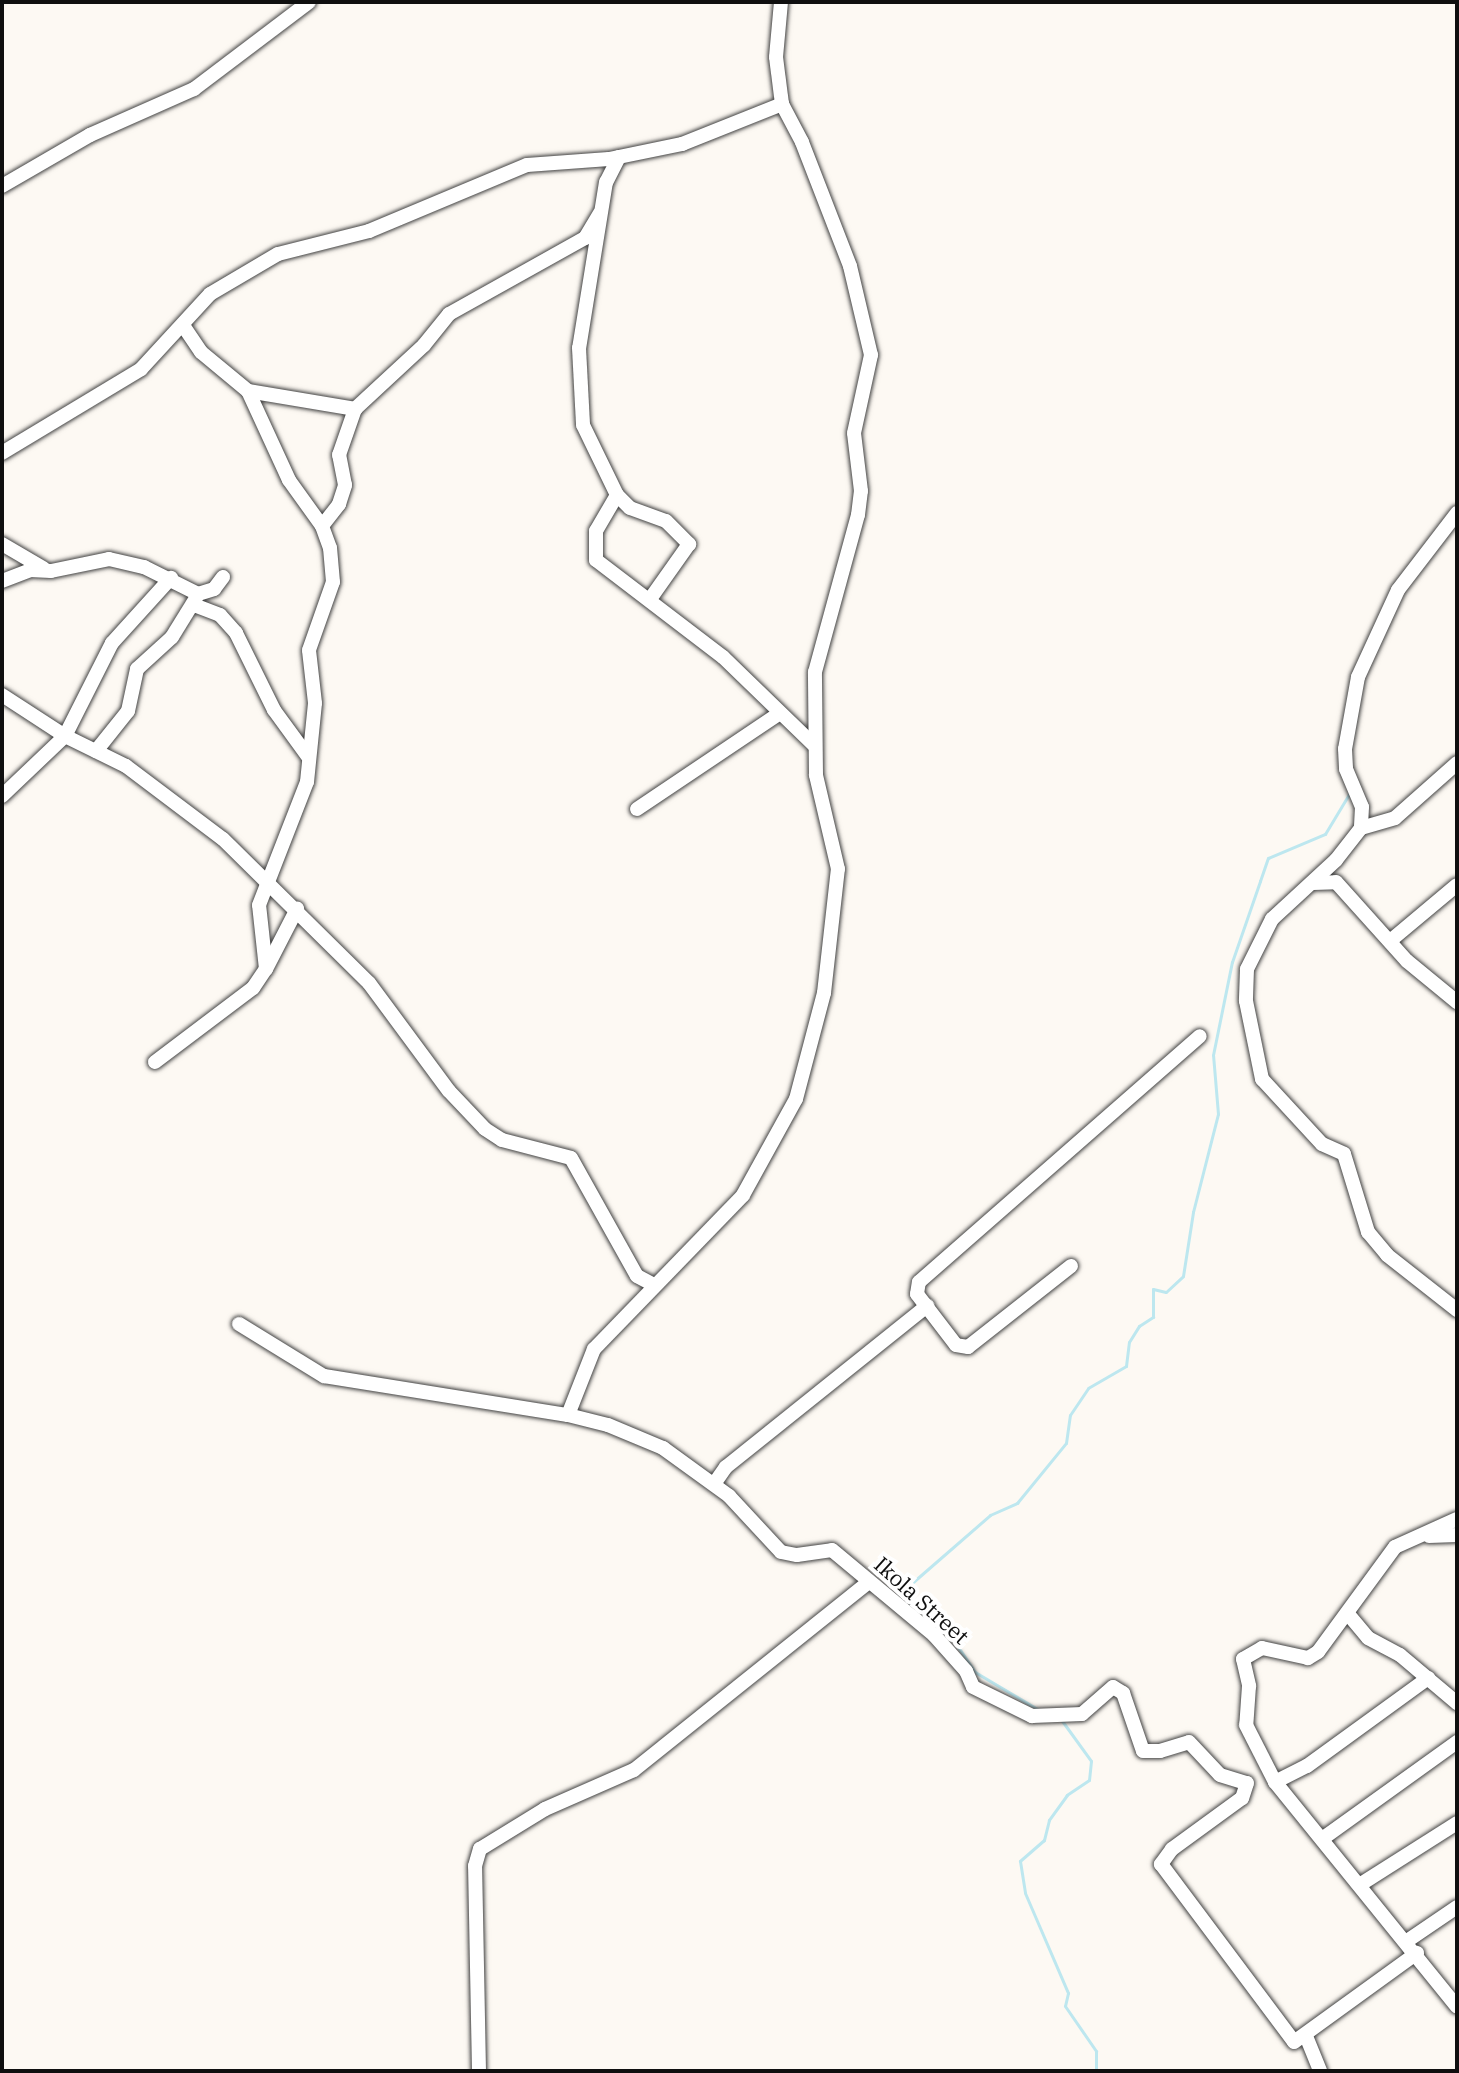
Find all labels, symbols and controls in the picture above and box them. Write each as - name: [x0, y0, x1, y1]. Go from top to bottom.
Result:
- street label: Ikola Street: [869, 1551, 975, 1649]

